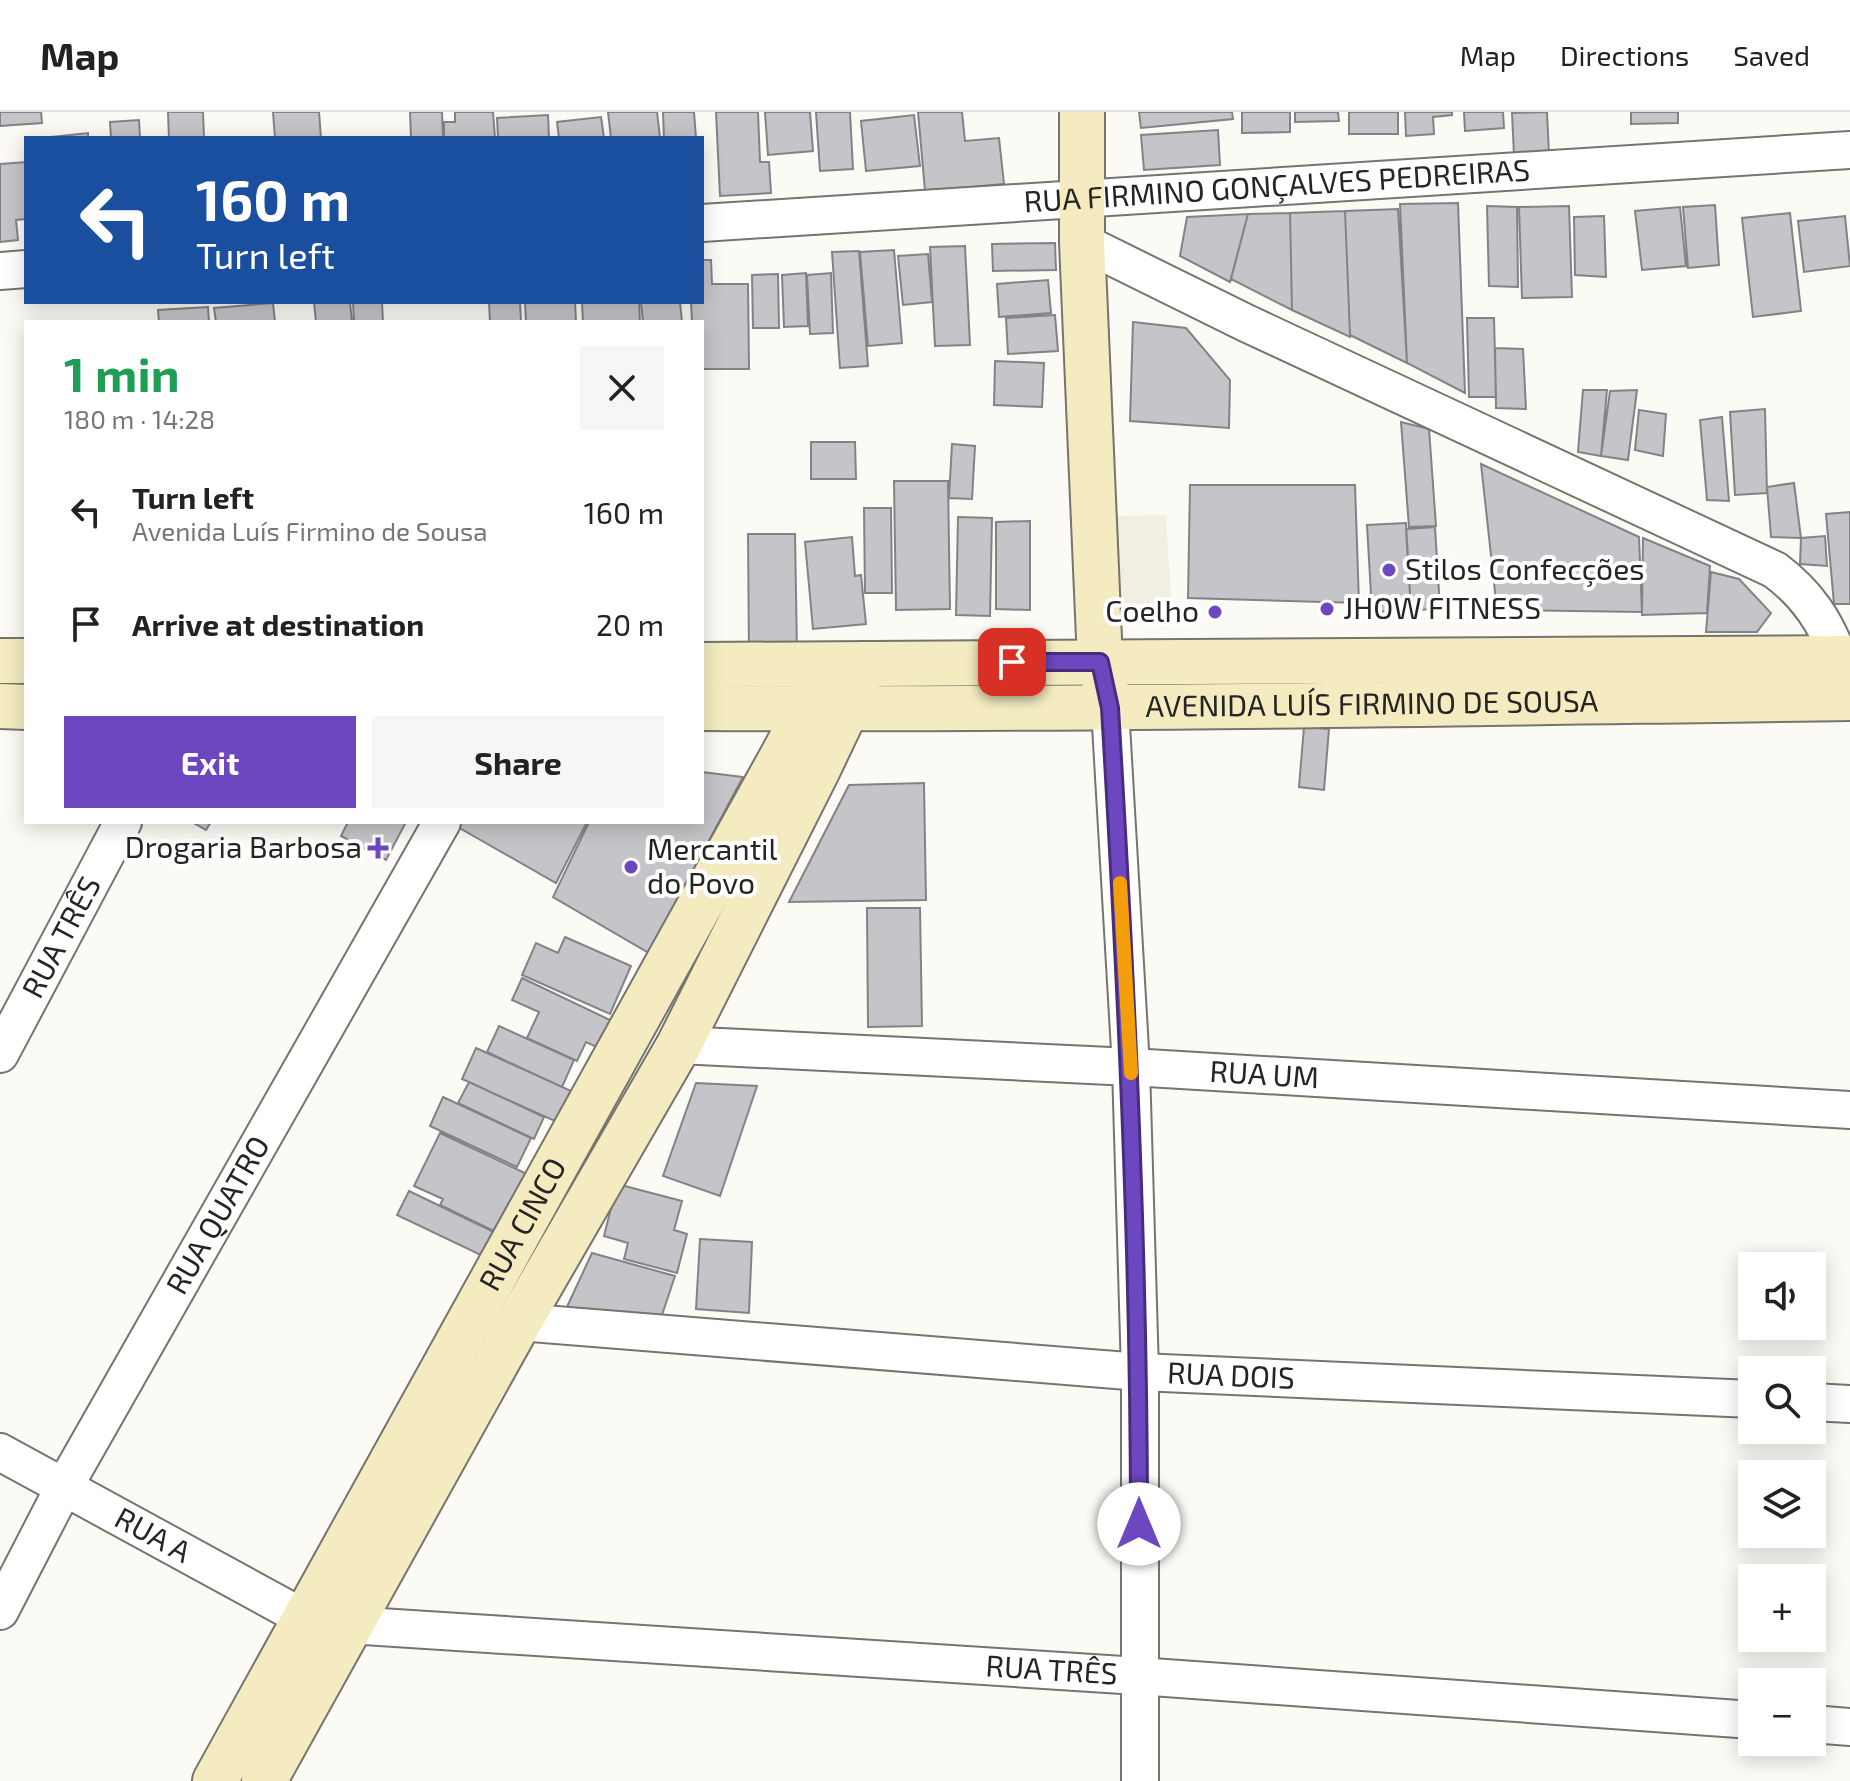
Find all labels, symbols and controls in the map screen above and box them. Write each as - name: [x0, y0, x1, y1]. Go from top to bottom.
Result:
- text: Map: [40, 32, 119, 78]
- text: Map: [1460, 38, 1516, 72]
- text: Directions: [1560, 38, 1689, 72]
- text: Saved: [1733, 38, 1810, 72]
- street label: RUA FIRMINO GONÇALVES PEDREIRAS: [1023, 150, 1531, 219]
- text: 160 m: [196, 165, 350, 232]
- icon: left: [64, 168, 168, 272]
- text: Turn left: [196, 233, 335, 276]
- text: 1 min: [64, 344, 180, 402]
- button: close: [580, 346, 664, 430]
- text: 180 m · 14:28: [64, 403, 215, 434]
- text: Turn left: [132, 479, 254, 515]
- icon: left: [64, 490, 108, 534]
- text: 160 m: [584, 494, 664, 530]
- text: Avenida Luís Firmino de Sousa: [132, 515, 488, 546]
- place label: Stilos Confecções: [1405, 550, 1645, 587]
- marker: Stilos Confecções: [1380, 561, 1398, 579]
- place label: JHOW FITNESS: [1343, 589, 1541, 625]
- place label: Coelho: [1105, 592, 1199, 628]
- marker: JHOW FITNESS: [1318, 600, 1336, 618]
- icon: arrive: [64, 602, 108, 646]
- marker: Coelho: [1206, 603, 1224, 621]
- text: Arrive at destination: [132, 606, 424, 642]
- text: 20 m: [596, 606, 664, 642]
- pin: [978, 628, 1046, 696]
- icon: arrive: [990, 640, 1034, 684]
- street label: AVENIDA LUÍS FIRMINO DE SOUSA: [1145, 681, 1599, 723]
- button: Exit: [64, 716, 356, 808]
- button: Share: [372, 716, 664, 808]
- place label: Drogaria Barbosa: [125, 828, 362, 864]
- place label: Mercantil do Povo: [647, 830, 777, 900]
- marker: Drogaria Barbosa: [369, 839, 387, 857]
- marker: Mercantil do Povo: [622, 858, 640, 876]
- street label: RUA TRÊS: [13, 870, 107, 1003]
- street label: RUA UM: [1209, 1052, 1320, 1094]
- street label: RUA QUATRO: [158, 1129, 276, 1300]
- street label: RUA CINCO: [470, 1151, 572, 1296]
- map controls: [1738, 1252, 1826, 1756]
- button: sound: [1738, 1252, 1826, 1340]
- street label: RUA DOIS: [1166, 1353, 1296, 1395]
- button: search: [1738, 1356, 1826, 1444]
- button: layers: [1738, 1460, 1826, 1548]
- position arrow: [1097, 1482, 1181, 1566]
- street label: RUA A: [109, 1498, 198, 1569]
- button: +: [1738, 1564, 1826, 1652]
- street label: RUA TRÊS: [985, 1646, 1119, 1691]
- button: −: [1738, 1668, 1826, 1756]

